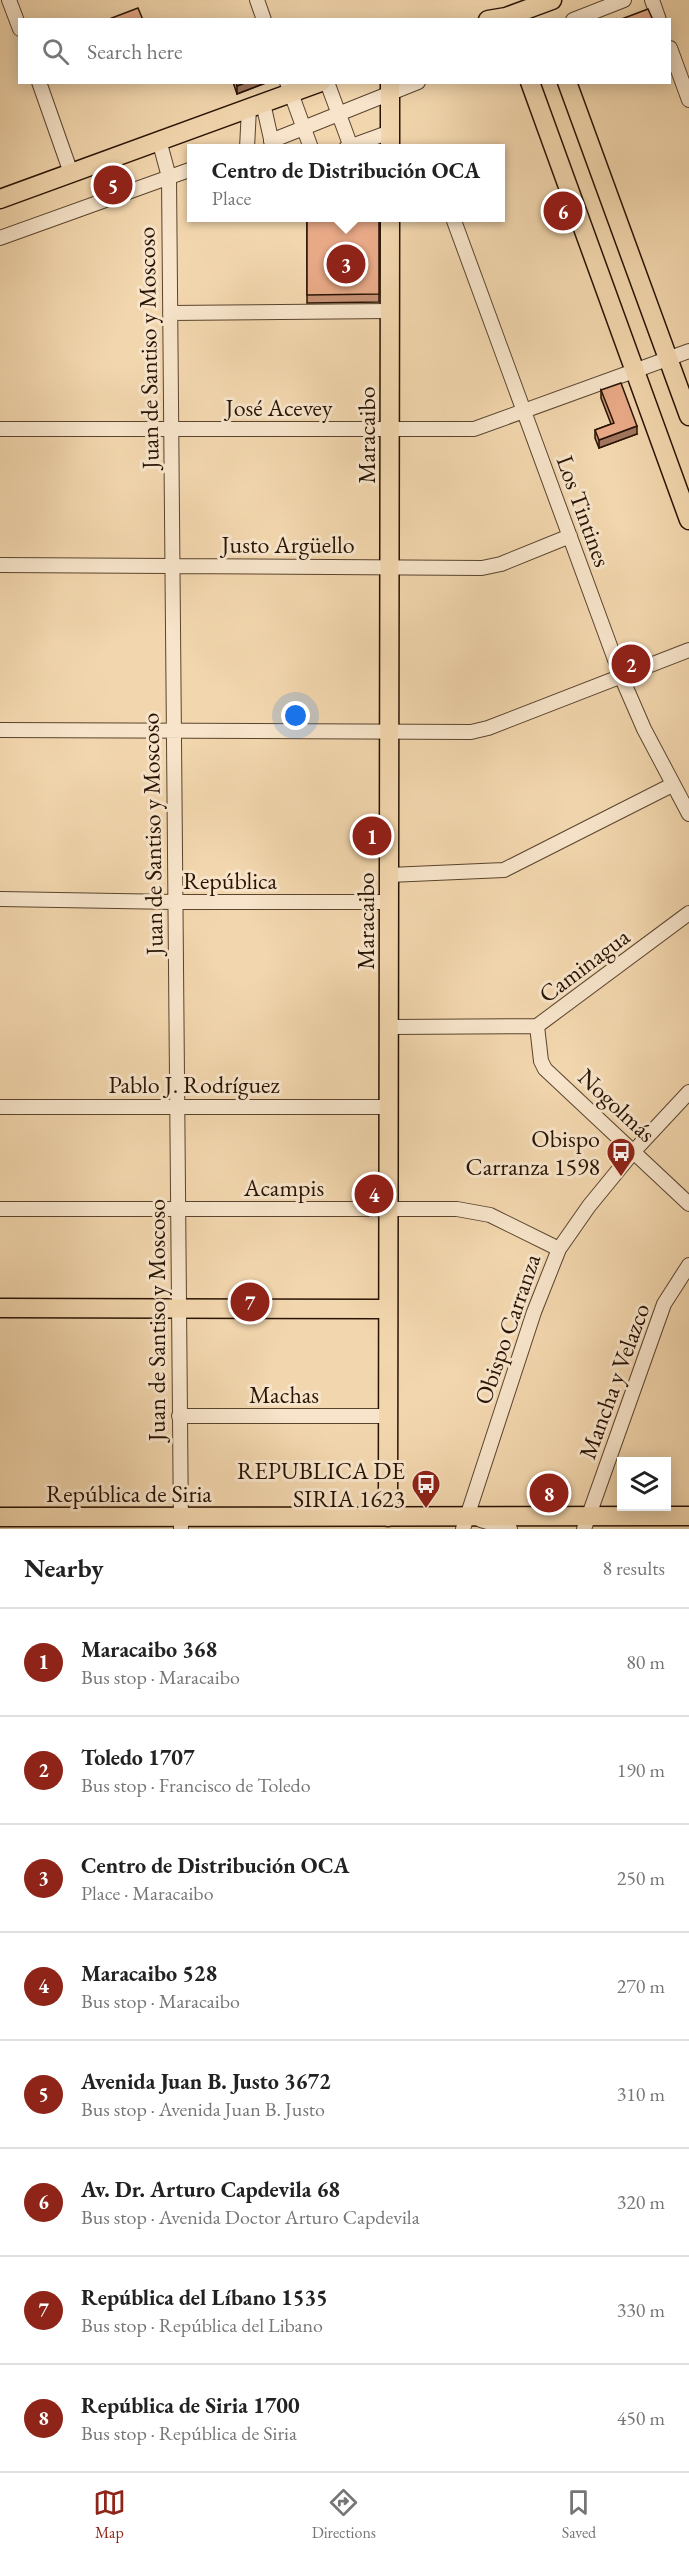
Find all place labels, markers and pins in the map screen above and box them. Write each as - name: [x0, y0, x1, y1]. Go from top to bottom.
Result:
- pin: 5: [94, 162, 132, 207]
- pin: 6: [544, 188, 582, 234]
- pin: 3: [326, 242, 366, 286]
- pin: 2: [612, 642, 650, 686]
- pin: 1: [352, 814, 392, 858]
- place label: Obispo Carranza 1598: [466, 1123, 600, 1182]
- bus stop icon: Obispo Carranza 1598: [605, 1136, 637, 1178]
- pin: 4: [354, 1172, 394, 1216]
- pin: 7: [230, 1280, 270, 1324]
- place label: REPUBLICA DE SIRIA 1623: [237, 1455, 405, 1514]
- bus stop icon: REPUBLICA DE SIRIA 1623: [410, 1468, 442, 1510]
- pin: 8: [530, 1470, 568, 1516]

